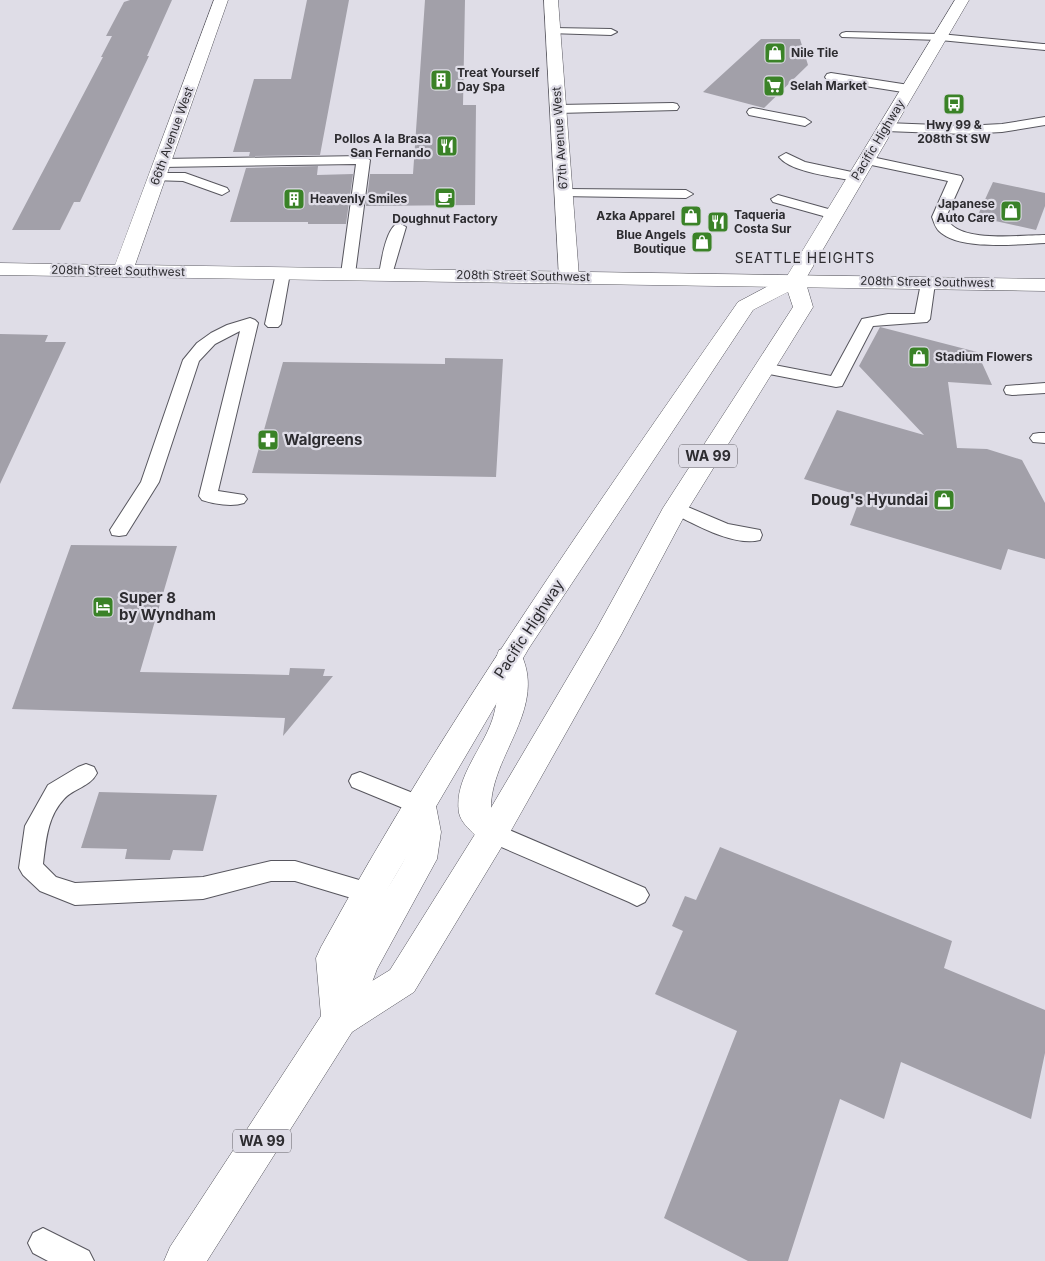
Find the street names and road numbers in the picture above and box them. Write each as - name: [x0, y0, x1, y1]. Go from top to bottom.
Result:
- street label: 66th Avenue West: [147, 85, 196, 187]
- street label: 67th Avenue West: [548, 86, 571, 190]
- street label: Pacific Highway: [848, 97, 908, 183]
- street label: 208th Street Southwest: [51, 262, 185, 279]
- street label: 208th Street Southwest: [456, 267, 590, 284]
- street label: 208th Street Southwest: [860, 273, 994, 290]
- road number: WA 99: [679, 444, 737, 468]
- street label: Pacific Highway: [490, 575, 568, 682]
- road number: WA 99: [233, 1130, 291, 1152]

